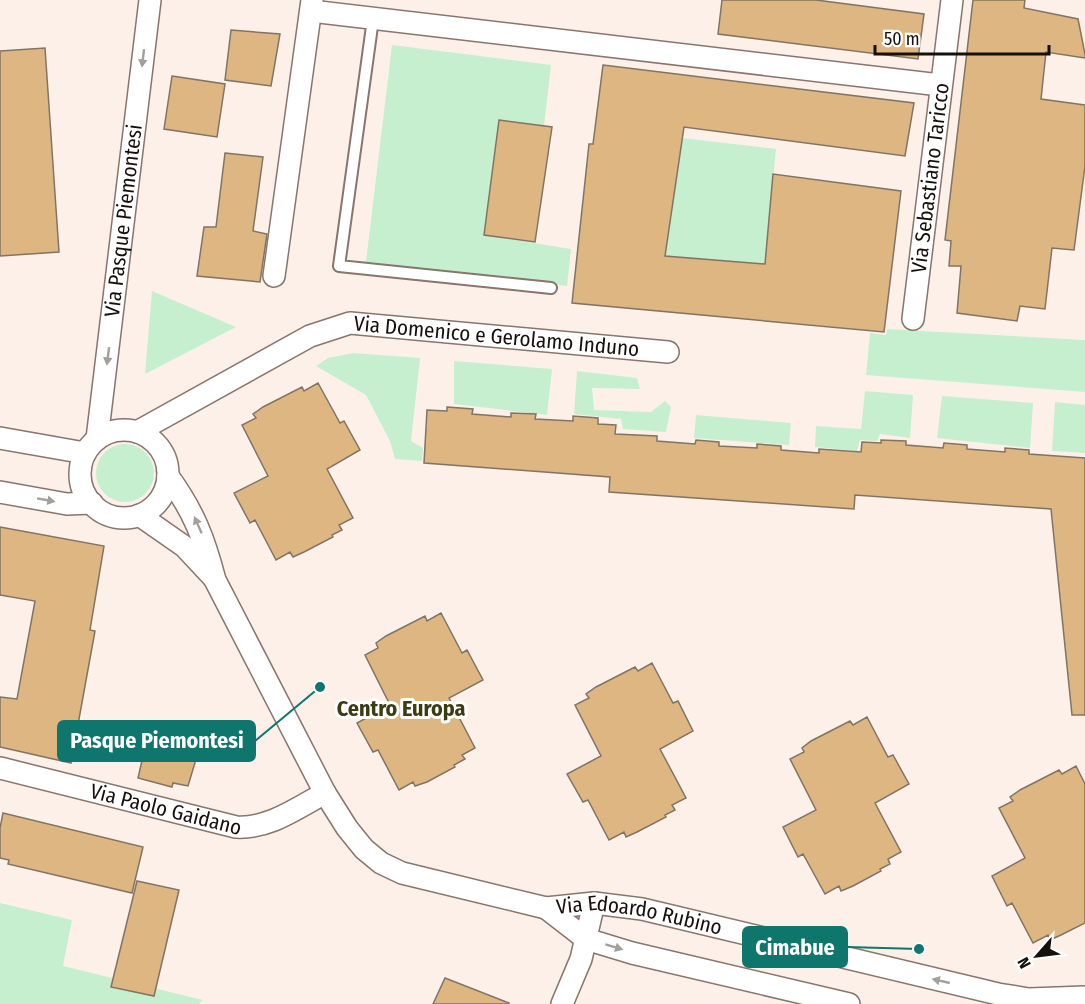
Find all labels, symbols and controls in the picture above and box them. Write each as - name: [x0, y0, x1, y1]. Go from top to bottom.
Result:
- scale bar: [875, 18, 1049, 56]
- text: 50 m: [884, 28, 920, 50]
- one-way arrow: [139, 49, 148, 68]
- street label: Via Sebastiano Taricco: [906, 81, 955, 275]
- street label: Via Pasque Piemontesi: [99, 123, 148, 318]
- street label: Via Domenico e Gerolamo Induno: [353, 310, 640, 362]
- one-way arrow: [103, 347, 112, 366]
- one-way arrow: [36, 496, 55, 505]
- one-way arrow: [193, 517, 202, 534]
- district label: Centro Europa: [337, 695, 465, 722]
- callout: Pasque Piemontesi: [58, 721, 255, 761]
- text: Pasque Piemontesi: [70, 727, 244, 754]
- street label: Via Paolo Gaidano: [87, 778, 244, 841]
- street label: Via Edoardo Rubino: [555, 890, 725, 941]
- north arrow: [1007, 926, 1067, 986]
- callout: Cimabue: [743, 927, 847, 967]
- text: Cimabue: [755, 934, 835, 961]
- one-way arrow: [605, 943, 623, 952]
- text: N: [1014, 954, 1035, 972]
- one-way arrow: [932, 975, 950, 985]

